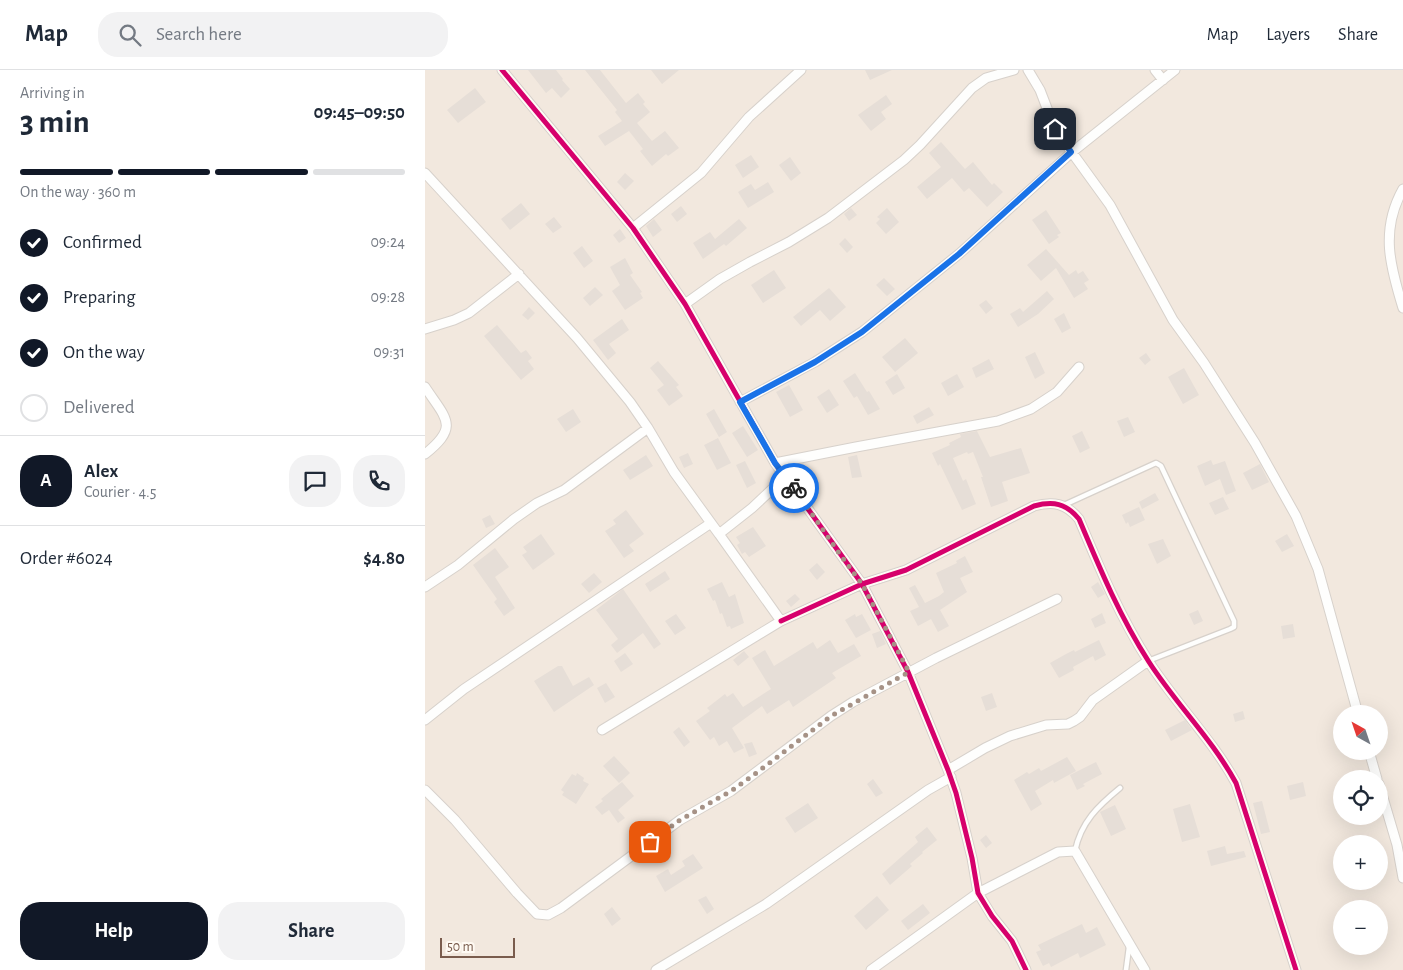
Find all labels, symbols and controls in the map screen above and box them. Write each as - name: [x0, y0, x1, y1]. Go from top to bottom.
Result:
- search box: [98, 12, 448, 57]
- icon: search: [116, 21, 144, 49]
- text: Map: [25, 22, 68, 46]
- text: Search here: [156, 25, 242, 44]
- text: Map: [1207, 26, 1238, 44]
- text: Layers: [1266, 26, 1310, 44]
- text: Share: [1338, 26, 1378, 44]
- text: Arriving in: [20, 85, 85, 101]
- text: 09:45–09:50: [314, 103, 405, 122]
- text: 3 min: [20, 106, 90, 138]
- pin: [1034, 108, 1076, 150]
- icon: home: [1041, 115, 1069, 143]
- text: On the way · 360 m: [20, 184, 136, 200]
- icon: check: [20, 229, 48, 257]
- text: Confirmed: [63, 233, 142, 252]
- text: 09:24: [370, 234, 405, 250]
- icon: check: [20, 284, 48, 312]
- text: Preparing: [63, 288, 136, 307]
- text: 09:28: [371, 289, 405, 305]
- icon: check: [20, 339, 48, 367]
- text: On the way: [63, 343, 145, 362]
- text: 09:31: [373, 344, 405, 360]
- text: Delivered: [63, 398, 135, 417]
- button: chat: [289, 455, 341, 507]
- button: phone: [353, 455, 405, 507]
- text: Alex: [84, 462, 118, 481]
- courier: [769, 463, 819, 513]
- text: A: [40, 471, 52, 490]
- icon: bike: [780, 474, 808, 502]
- text: Courier · 4.5: [84, 484, 156, 500]
- text: Order #6024: [20, 549, 113, 568]
- text: $4.80: [363, 549, 405, 568]
- north arrow: [1333, 705, 1387, 760]
- map controls: [1333, 705, 1388, 955]
- button: locate: [1333, 770, 1388, 825]
- pin: [629, 821, 671, 863]
- icon: bag: [636, 828, 664, 856]
- button: +: [1333, 835, 1388, 890]
- button: −: [1333, 900, 1388, 955]
- button: Help: [20, 902, 208, 960]
- button: Share: [218, 902, 405, 960]
- scale bar: [440, 935, 515, 958]
- text: 50 m: [447, 940, 474, 954]

